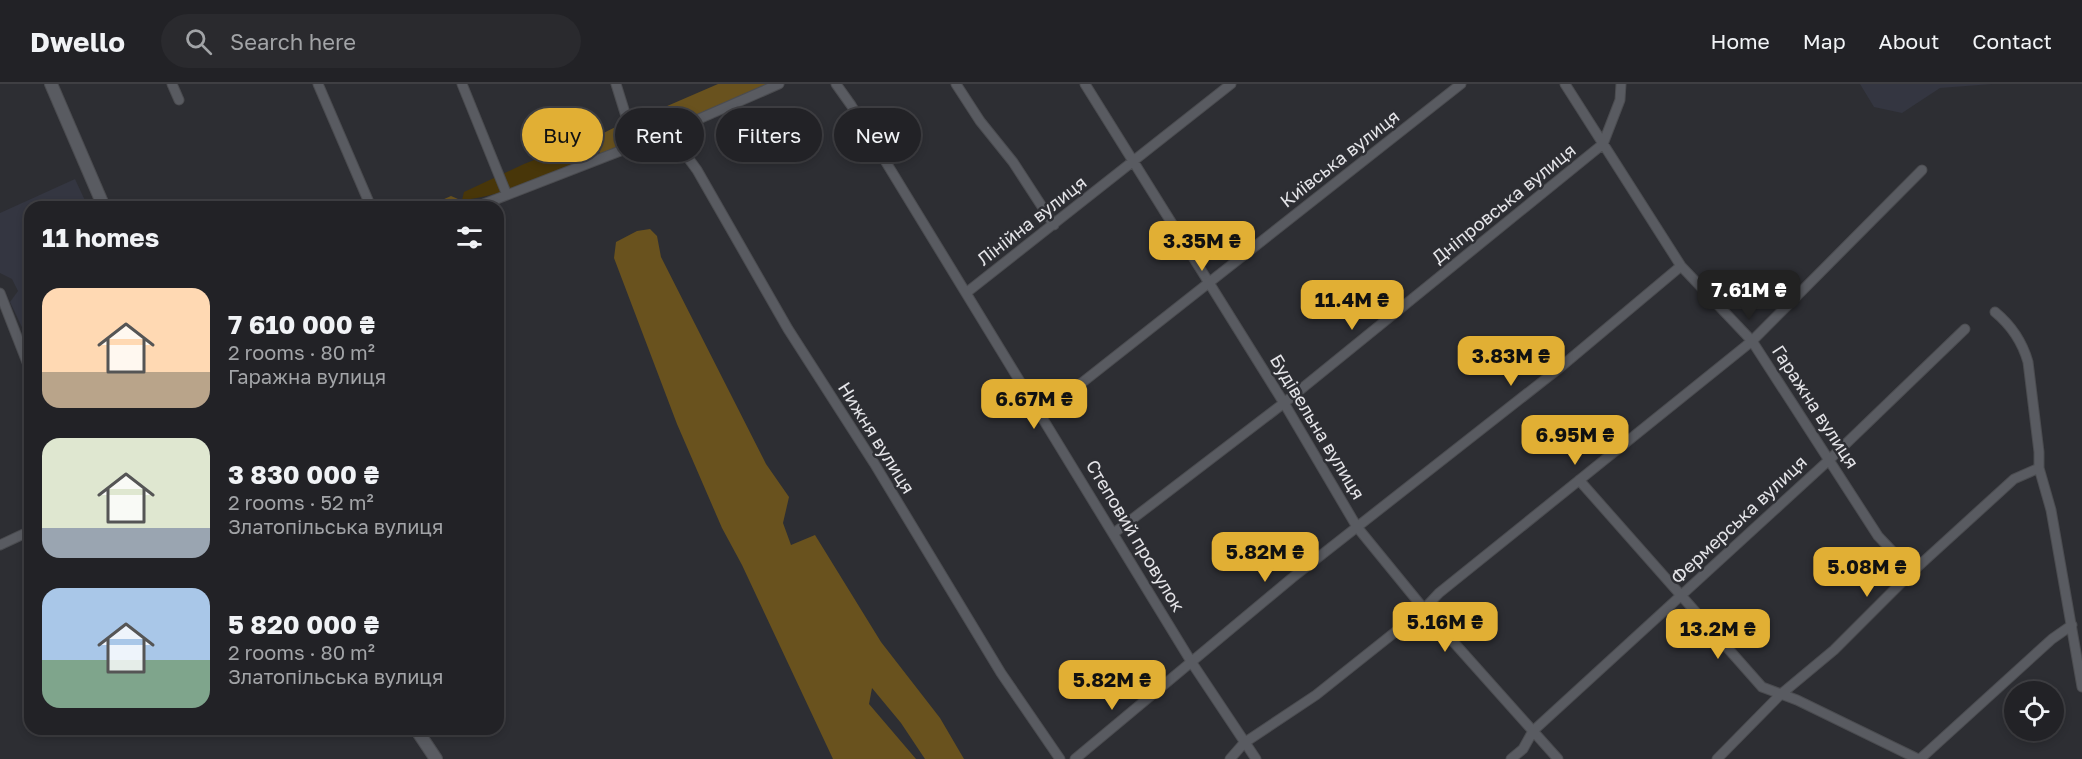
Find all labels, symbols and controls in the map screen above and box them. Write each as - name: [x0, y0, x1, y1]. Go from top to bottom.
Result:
- search box: [161, 14, 581, 68]
- text: Dwello: [30, 25, 125, 58]
- icon: search: [182, 25, 215, 58]
- text: Search here: [230, 28, 356, 55]
- text: Home: [1710, 28, 1770, 54]
- text: Map: [1803, 28, 1846, 54]
- text: About: [1879, 28, 1939, 54]
- text: Contact: [1972, 28, 2052, 54]
- street label: Київська вулиця: [1275, 105, 1403, 212]
- chip: Buy: [522, 108, 603, 162]
- chip: Rent: [615, 108, 704, 162]
- chip: Filters: [716, 108, 822, 162]
- chip: New: [834, 108, 921, 162]
- street label: Дніпровська вулиця: [1427, 138, 1580, 268]
- street label: Лінійна вулиця: [972, 171, 1090, 270]
- icon: filters: [453, 221, 486, 254]
- pin: 3.35M ₴: [1147, 221, 1257, 272]
- text: 11 homes: [42, 222, 159, 253]
- text: 3.35M ₴: [1163, 228, 1241, 252]
- pin: 7.61M ₴: [1694, 270, 1804, 321]
- text: 7.61M ₴: [1711, 277, 1787, 301]
- pin: 11.4M ₴: [1297, 280, 1407, 331]
- text: 11.4M ₴: [1315, 287, 1389, 311]
- text: 7 610 000 ₴: [228, 309, 375, 340]
- icon: home: [90, 312, 162, 384]
- pin: 3.83M ₴: [1456, 336, 1566, 387]
- text: 2 rooms · 80 m²: [228, 340, 375, 364]
- street label: Гаражна вулиця: [1768, 341, 1864, 472]
- text: 3.83M ₴: [1472, 343, 1550, 367]
- street label: Будівельна вулиця: [1266, 350, 1370, 503]
- text: Гаражна вулиця: [228, 364, 386, 388]
- street label: Нижня вулиця: [834, 378, 920, 497]
- pin: 6.67M ₴: [979, 379, 1089, 430]
- text: 6.67M ₴: [995, 386, 1073, 410]
- pin: 6.95M ₴: [1520, 415, 1630, 466]
- text: 6.95M ₴: [1536, 422, 1615, 446]
- street label: Фермерська вулиця: [1666, 450, 1811, 588]
- street label: Степовий провулок: [1082, 455, 1190, 615]
- text: 3 830 000 ₴: [228, 459, 379, 490]
- icon: home: [90, 462, 162, 534]
- text: 2 rooms · 52 m²: [228, 490, 374, 514]
- text: Златопільська вулиця: [228, 514, 443, 538]
- pin: 5.82M ₴: [1210, 532, 1320, 583]
- text: 5.82M ₴: [1226, 539, 1304, 563]
- pin: 5.08M ₴: [1812, 547, 1922, 598]
- text: 5.08M ₴: [1827, 554, 1907, 578]
- pin: 5.16M ₴: [1390, 602, 1500, 653]
- text: 5 820 000 ₴: [228, 609, 379, 640]
- text: 5.16M ₴: [1407, 609, 1483, 633]
- pin: 13.2M ₴: [1663, 609, 1773, 660]
- icon: home: [90, 612, 162, 684]
- text: 13.2M ₴: [1680, 616, 1756, 640]
- text: 2 rooms · 80 m²: [228, 640, 375, 664]
- pin: 5.82M ₴: [1057, 660, 1167, 711]
- text: Златопільська вулиця: [228, 664, 443, 688]
- text: 5.82M ₴: [1073, 667, 1151, 691]
- map controls: [2004, 681, 2064, 741]
- button: locate: [2004, 681, 2064, 741]

